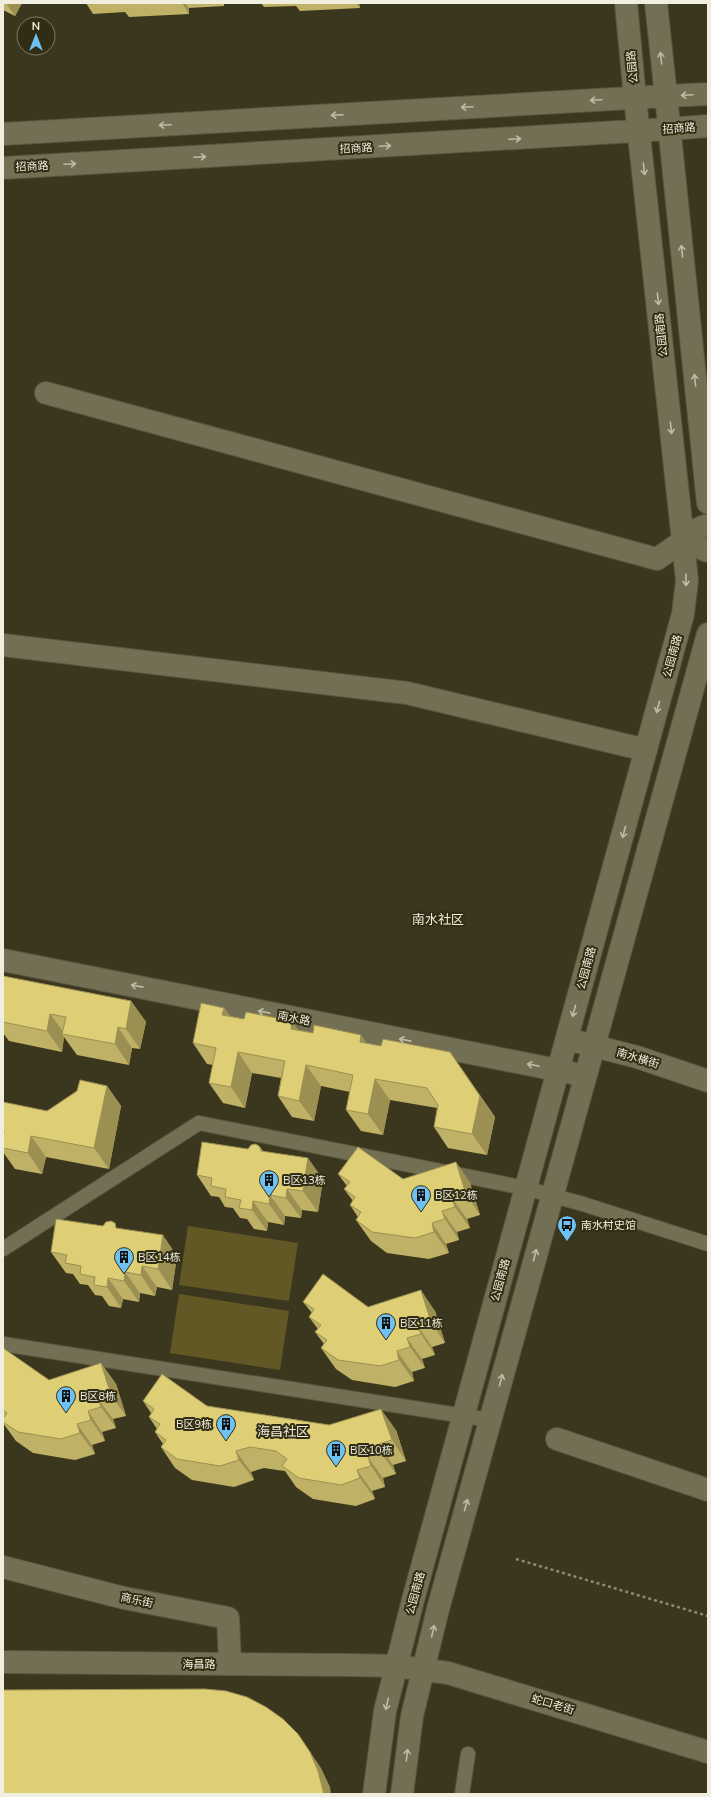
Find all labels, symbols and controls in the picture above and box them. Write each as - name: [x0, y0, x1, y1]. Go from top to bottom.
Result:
- north arrow: [16, 16, 56, 56]
- text: N: [32, 19, 40, 33]
- street label: 公园路: [623, 50, 641, 84]
- one-way arrow: [658, 52, 665, 65]
- one-way arrow: [681, 92, 694, 99]
- one-way arrow: [590, 96, 603, 104]
- one-way arrow: [461, 104, 474, 111]
- one-way arrow: [331, 111, 344, 118]
- street label: 招商路: [662, 120, 696, 136]
- one-way arrow: [159, 121, 172, 128]
- one-way arrow: [508, 135, 521, 142]
- street label: 招商路: [339, 140, 373, 156]
- one-way arrow: [378, 143, 391, 150]
- one-way arrow: [193, 153, 206, 160]
- street label: 招商路: [15, 158, 49, 174]
- one-way arrow: [63, 160, 76, 167]
- one-way arrow: [640, 162, 647, 175]
- one-way arrow: [678, 245, 685, 258]
- one-way arrow: [654, 292, 661, 305]
- street label: 公园南路: [652, 312, 670, 358]
- one-way arrow: [692, 374, 699, 387]
- one-way arrow: [668, 421, 675, 434]
- one-way arrow: [683, 573, 690, 586]
- street label: 公园南路: [660, 633, 684, 679]
- one-way arrow: [654, 700, 661, 713]
- one-way arrow: [620, 825, 627, 838]
- district label: 南水社区: [412, 911, 464, 927]
- street label: 公园南路: [574, 945, 598, 991]
- one-way arrow: [131, 982, 144, 990]
- one-way arrow: [570, 1005, 577, 1018]
- one-way arrow: [258, 1007, 271, 1015]
- street label: 南水路: [276, 1008, 312, 1028]
- one-way arrow: [399, 1036, 412, 1044]
- street label: 南水横街: [615, 1045, 661, 1071]
- one-way arrow: [527, 1061, 540, 1069]
- building icon: B区13栋: [258, 1169, 280, 1197]
- place label: B区13栋: [283, 1173, 326, 1187]
- building icon: B区12栋: [410, 1184, 432, 1212]
- place label: B区12栋: [435, 1188, 478, 1202]
- bus stop icon: 南水村史馆: [556, 1214, 578, 1242]
- place label: 南水村史馆: [581, 1218, 636, 1232]
- building icon: B区14栋: [113, 1246, 135, 1274]
- one-way arrow: [532, 1248, 539, 1261]
- place label: B区14栋: [138, 1250, 181, 1264]
- street label: 公园南路: [488, 1257, 512, 1303]
- building icon: B区11栋: [375, 1312, 397, 1340]
- place label: B区11栋: [400, 1316, 443, 1330]
- one-way arrow: [498, 1374, 505, 1387]
- building icon: B区8栋: [55, 1385, 77, 1413]
- place label: B区8栋: [80, 1389, 116, 1403]
- building icon: B区9栋: [215, 1413, 237, 1441]
- place label: B区9栋: [176, 1417, 212, 1431]
- district label: 海昌社区: [257, 1423, 309, 1439]
- building icon: B区10栋: [325, 1439, 347, 1467]
- place label: B区10栋: [350, 1443, 393, 1457]
- one-way arrow: [463, 1499, 471, 1512]
- street label: 公园南路: [403, 1570, 427, 1616]
- street label: 商乐街: [119, 1590, 155, 1610]
- one-way arrow: [430, 1625, 438, 1638]
- street label: 海昌路: [183, 1657, 216, 1671]
- street label: 蛇口老街: [530, 1691, 576, 1717]
- one-way arrow: [383, 1697, 391, 1710]
- one-way arrow: [403, 1749, 411, 1762]

